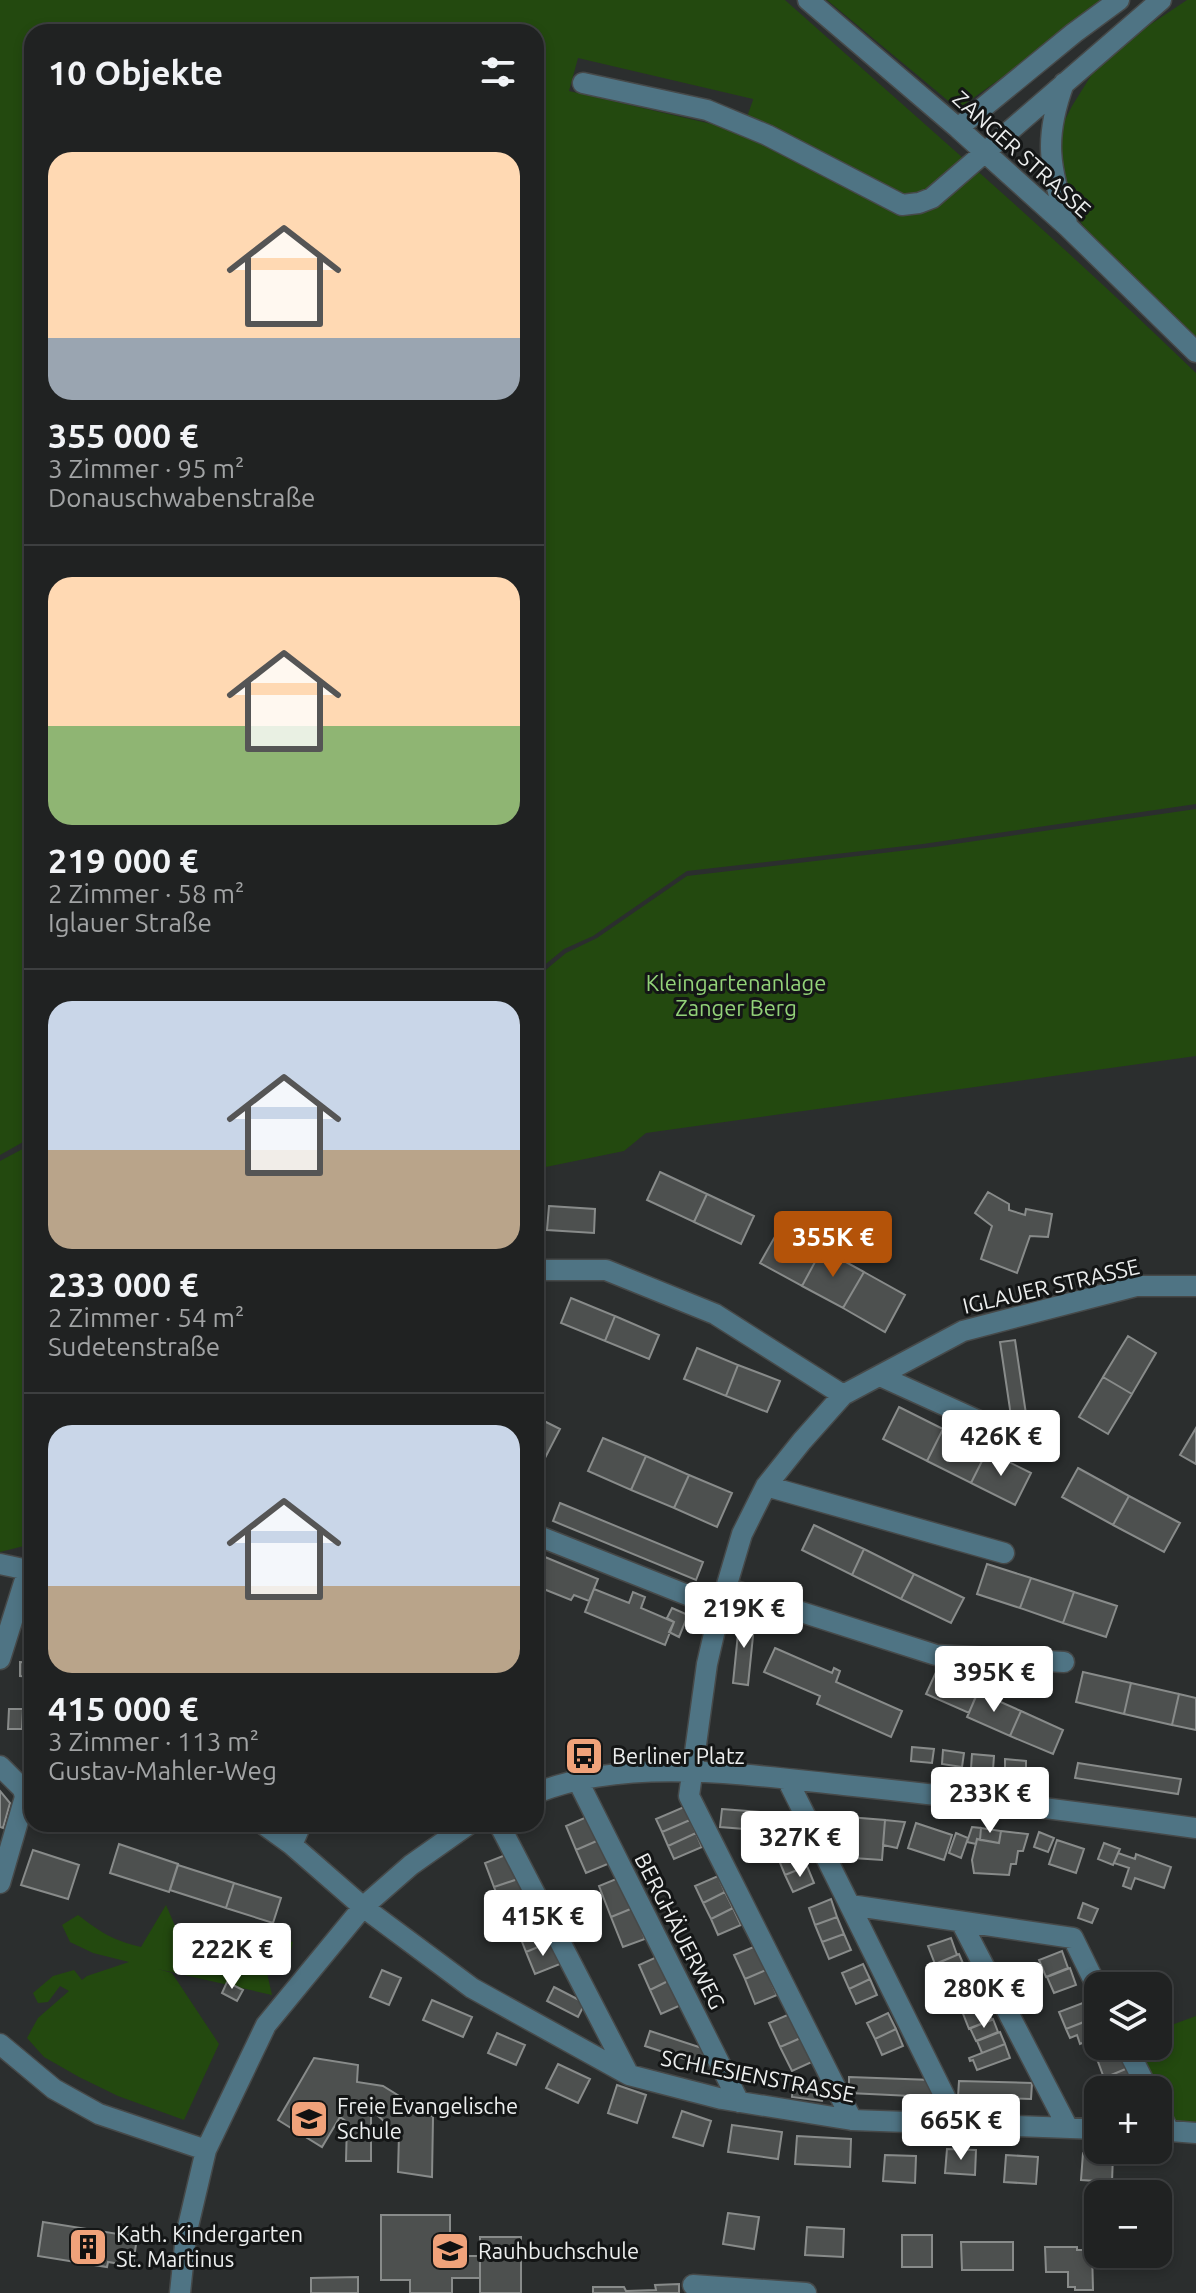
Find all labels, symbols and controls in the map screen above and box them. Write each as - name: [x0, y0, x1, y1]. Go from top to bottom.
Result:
- icon: filters: [476, 50, 520, 94]
- text: 10 Objekte: [48, 53, 223, 91]
- street label: ZANGER STRASSE: [948, 85, 1096, 222]
- icon: home: [212, 204, 356, 348]
- text: 355 000 €: [48, 416, 198, 454]
- text: 3 Zimmer · 95 m²: [48, 454, 244, 483]
- text: Donauschwabenstraße: [48, 483, 315, 512]
- icon: home: [212, 629, 356, 773]
- text: 219 000 €: [48, 841, 198, 879]
- text: 2 Zimmer · 58 m²: [48, 879, 244, 908]
- text: Iglauer Straße: [48, 908, 212, 937]
- park label: Kleingartenanlage Zanger Berg: [646, 970, 826, 1020]
- icon: home: [212, 1053, 356, 1197]
- pin: 355K €: [768, 1211, 898, 1279]
- text: 355K €: [792, 1222, 874, 1251]
- street label: IGLAUER STRASSE: [960, 1253, 1142, 1318]
- text: 233 000 €: [48, 1265, 198, 1303]
- text: 2 Zimmer · 54 m²: [48, 1303, 244, 1332]
- text: Sudetenstraße: [48, 1332, 220, 1361]
- pin: 426K €: [936, 1410, 1066, 1478]
- text: 426K €: [960, 1421, 1042, 1450]
- icon: home: [212, 1477, 356, 1621]
- pin: 219K €: [679, 1582, 809, 1650]
- text: 219K €: [703, 1593, 785, 1622]
- pin: 395K €: [929, 1646, 1059, 1714]
- text: 395K €: [953, 1657, 1035, 1686]
- text: 415 000 €: [48, 1689, 198, 1727]
- text: 3 Zimmer · 113 m²: [48, 1727, 259, 1756]
- bus stop icon: Berliner Platz: [563, 1735, 605, 1777]
- place label: Berliner Platz: [612, 1743, 745, 1768]
- text: Gustav-Mahler-Weg: [48, 1756, 277, 1785]
- pin: 233K €: [925, 1767, 1055, 1835]
- text: 233K €: [949, 1778, 1031, 1807]
- pin: 327K €: [735, 1811, 865, 1879]
- text: 327K €: [759, 1822, 841, 1851]
- street label: BERGHÄUERWEG: [630, 1848, 731, 2013]
- pin: 415K €: [478, 1890, 608, 1958]
- text: 415K €: [502, 1901, 584, 1930]
- pin: 222K €: [167, 1923, 297, 1991]
- text: 222K €: [191, 1934, 273, 1963]
- pin: 280K €: [919, 1962, 1049, 2030]
- map controls: [1084, 1972, 1172, 2268]
- button: layers: [1084, 1972, 1172, 2060]
- text: 280K €: [943, 1973, 1025, 2002]
- street label: SCHLESIENSTRASSE: [659, 2044, 857, 2107]
- button: +: [1084, 2076, 1172, 2164]
- place label: Freie Evangelische Schule: [337, 2093, 518, 2143]
- pin: 665K €: [896, 2094, 1026, 2162]
- school or university icon: Freie Evangelische Schule: [288, 2098, 330, 2140]
- text: 665K €: [920, 2105, 1002, 2134]
- button: −: [1084, 2180, 1172, 2268]
- place label: Kath. Kindergarten St. Martinus: [116, 2221, 303, 2271]
- building icon: Kath. Kindergarten St. Martinus: [67, 2226, 109, 2268]
- school or university icon: Rauhbuchschule: [429, 2230, 471, 2272]
- place label: Rauhbuchschule: [478, 2238, 639, 2263]

